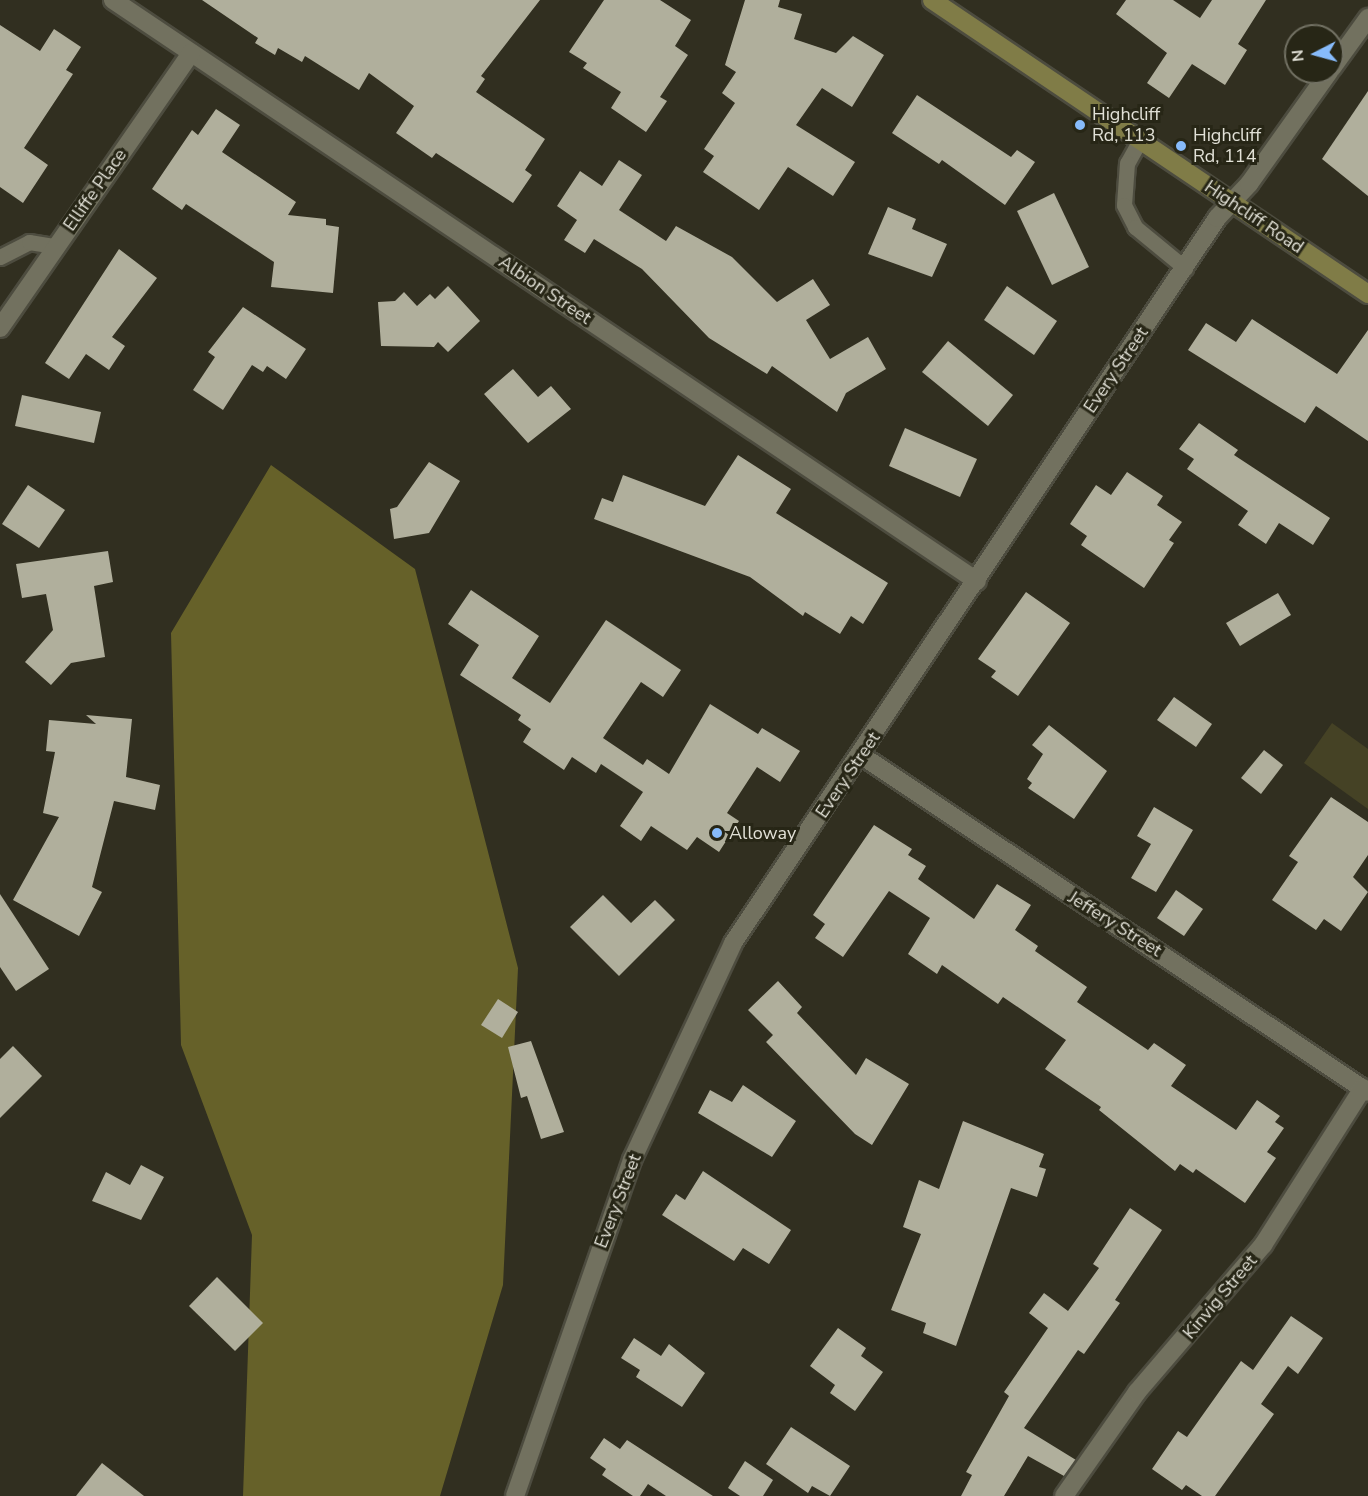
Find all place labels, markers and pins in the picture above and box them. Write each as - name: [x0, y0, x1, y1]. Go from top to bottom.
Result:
- place label: Highcliff Rd, 113: [1092, 104, 1160, 146]
- marker: Highcliff Rd, 113: [1073, 118, 1087, 132]
- place label: Highcliff Rd, 114: [1193, 125, 1261, 168]
- marker: Highcliff Rd, 114: [1174, 139, 1188, 153]
- place label: Alloway: [729, 822, 796, 844]
- marker: Alloway: [710, 826, 724, 840]

